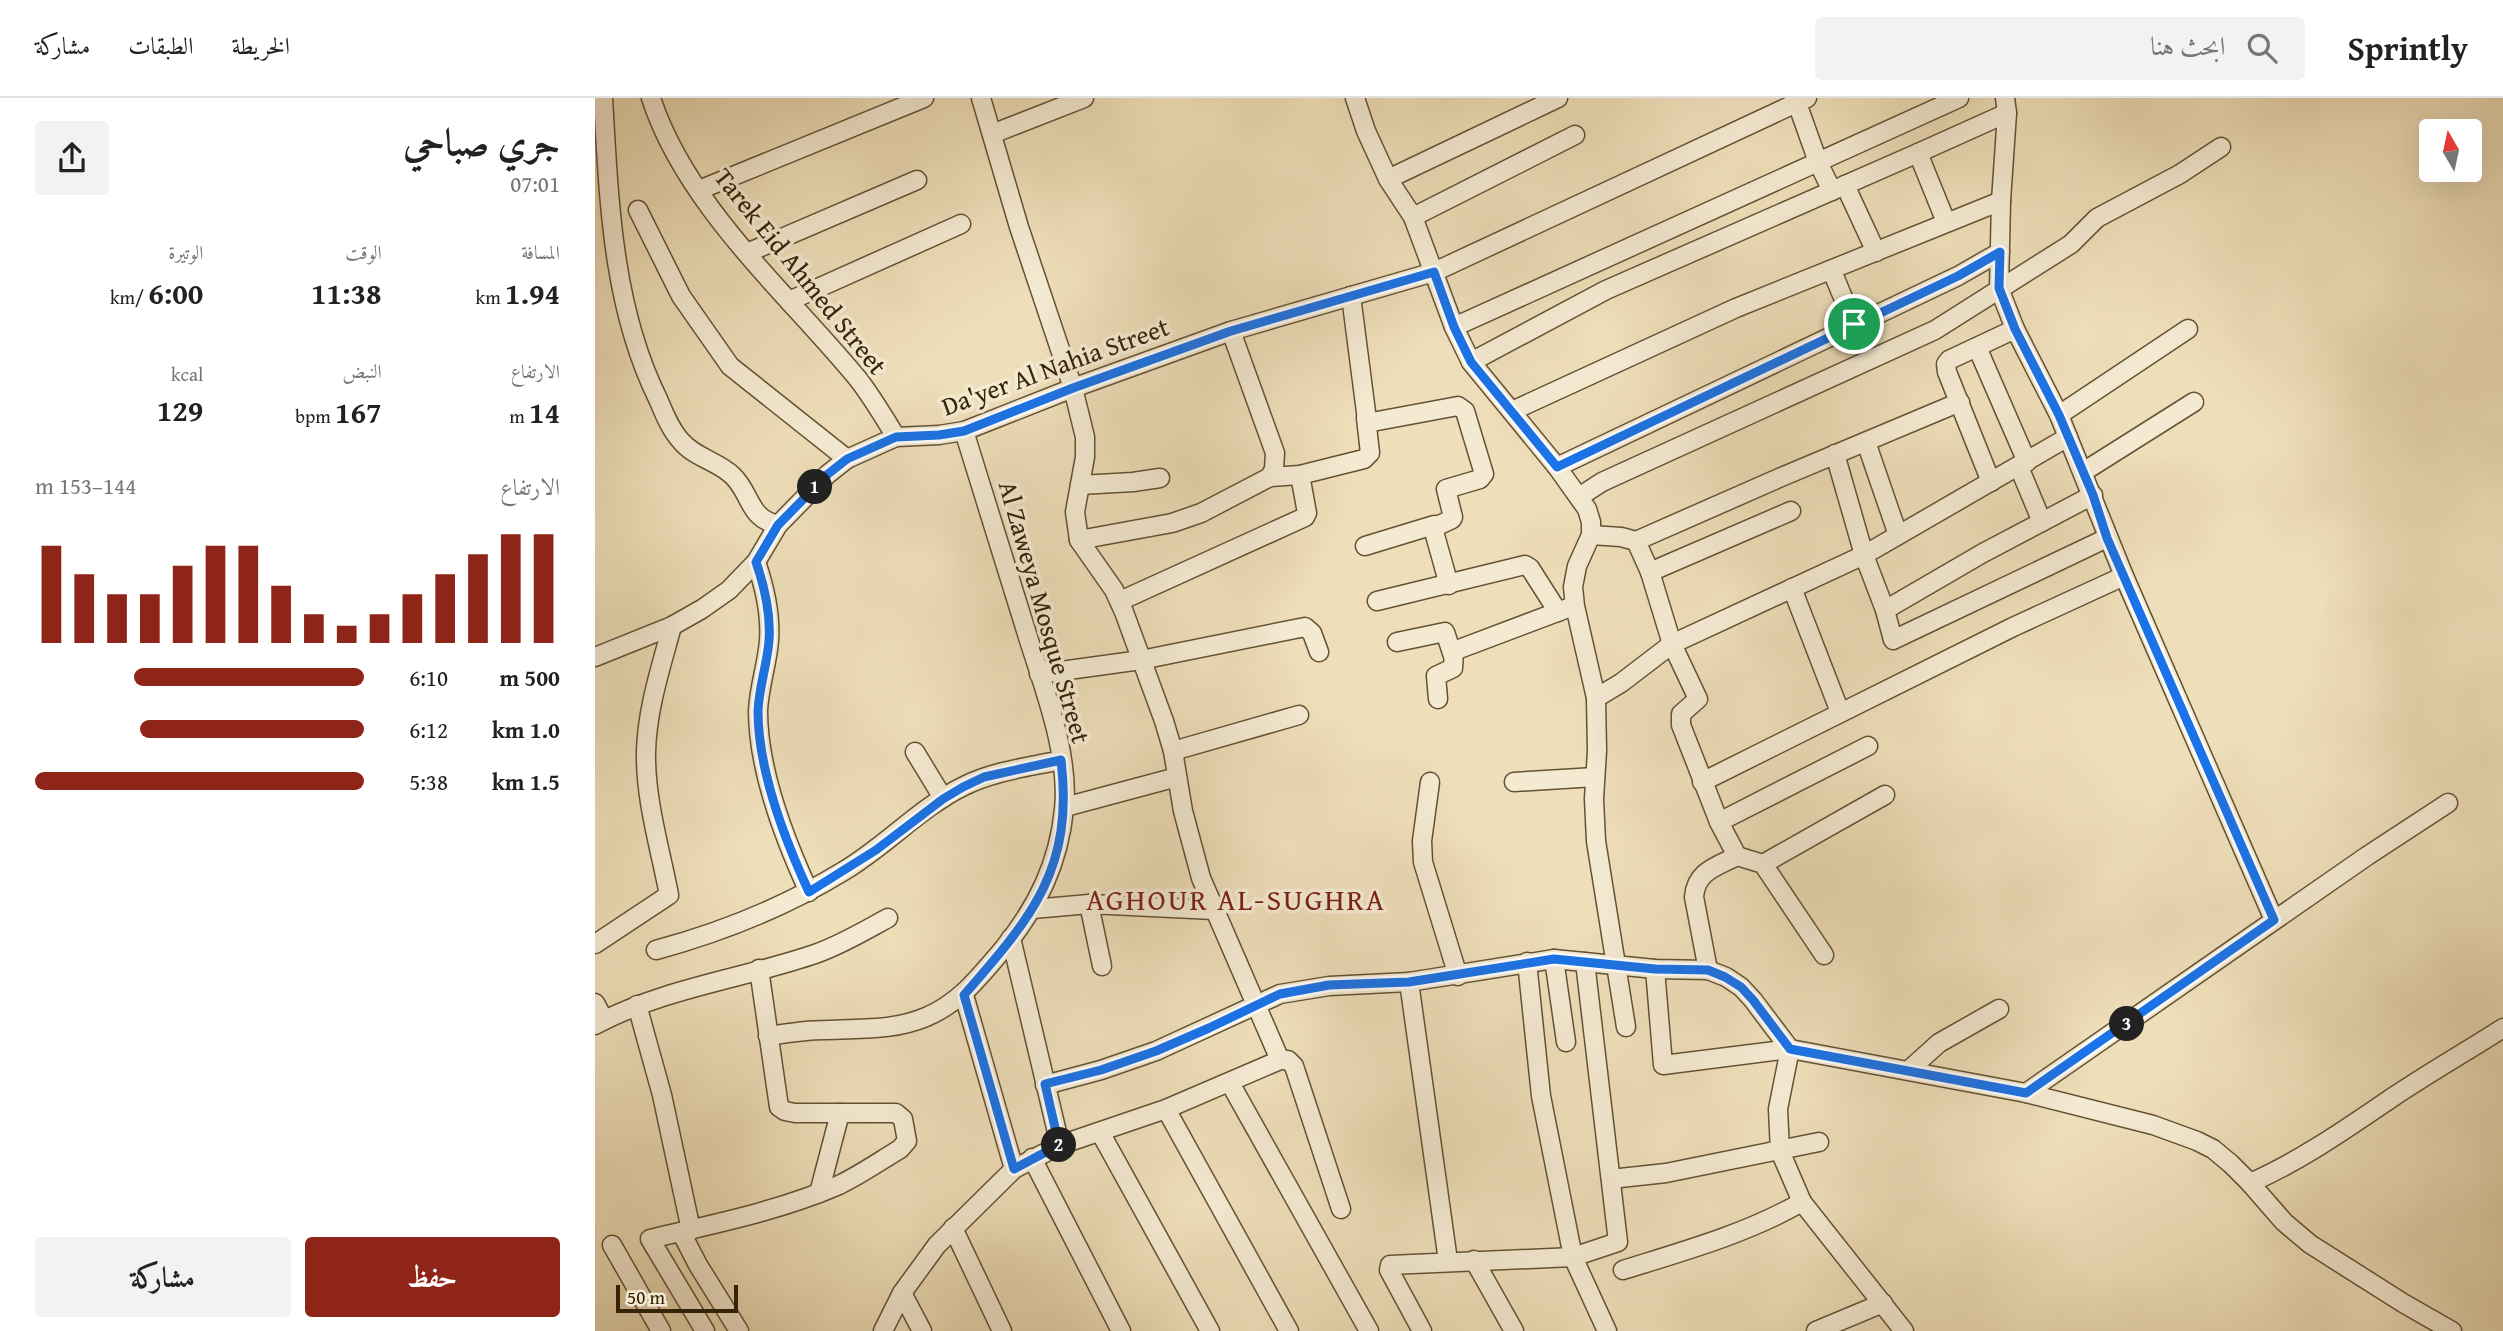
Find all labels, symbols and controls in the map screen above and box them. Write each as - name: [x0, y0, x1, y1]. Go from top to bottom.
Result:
- search box: [1815, 17, 2305, 80]
- text: Sprintly: [2347, 24, 2468, 72]
- text: ابحث هنا: [2150, 26, 2225, 65]
- text: مشاركة: [35, 28, 90, 63]
- text: الطبقات: [128, 28, 194, 63]
- text: الخريطة: [232, 28, 290, 63]
- icon: search: [2243, 29, 2281, 67]
- text: جري صباحي: [403, 113, 560, 169]
- north arrow: [2419, 119, 2481, 182]
- map controls: [2419, 119, 2482, 182]
- button: share: [35, 121, 109, 195]
- street label: Tarek Eid Ahmed Street: [705, 159, 897, 383]
- text: 07:01: [510, 167, 560, 200]
- text: الوتيرة: [168, 238, 203, 266]
- text: الوقت: [345, 238, 382, 266]
- text: المسافة: [521, 238, 560, 266]
- text: 6:00: [148, 271, 203, 315]
- text: 11:38: [311, 271, 382, 315]
- text: 1.94: [505, 271, 560, 315]
- text: /km: [110, 283, 148, 311]
- text: km: [476, 283, 505, 311]
- pin: [1824, 294, 1884, 354]
- icon: arrive: [1835, 305, 1873, 343]
- street label: Da'yer Al Nahia Street: [936, 307, 1174, 425]
- text: النبض: [343, 357, 382, 385]
- text: الارتفاع: [511, 357, 560, 385]
- text: kcal: [171, 360, 203, 388]
- text: 129: [157, 388, 203, 432]
- text: 167: [335, 390, 382, 434]
- text: 14: [529, 390, 560, 434]
- text: bpm: [295, 402, 335, 430]
- text: m: [509, 402, 529, 430]
- text: 144–153 m: [35, 469, 136, 502]
- text: الارتفاع: [500, 470, 560, 503]
- pin: 1: [797, 470, 833, 504]
- text: 1: [810, 472, 819, 500]
- street label: Al Zaweya Mosque Street: [989, 476, 1101, 748]
- text: 6:10: [409, 661, 448, 694]
- text: 500 m: [499, 661, 560, 694]
- text: 6:12: [409, 713, 448, 746]
- text: 1.0 km: [492, 713, 560, 746]
- text: 5:38: [409, 765, 448, 798]
- text: 1.5 km: [492, 765, 560, 798]
- district label: AGHOUR AL-SUGHRA: [1086, 877, 1386, 921]
- pin: 3: [2109, 1006, 2145, 1042]
- text: 3: [2122, 1009, 2131, 1037]
- pin: 2: [1042, 1128, 1077, 1162]
- text: 2: [1054, 1130, 1063, 1158]
- button: مشاركة: [35, 1237, 291, 1317]
- button: حفظ: [305, 1237, 560, 1317]
- scale bar: [616, 1282, 739, 1314]
- text: 50 m: [627, 1283, 665, 1311]

